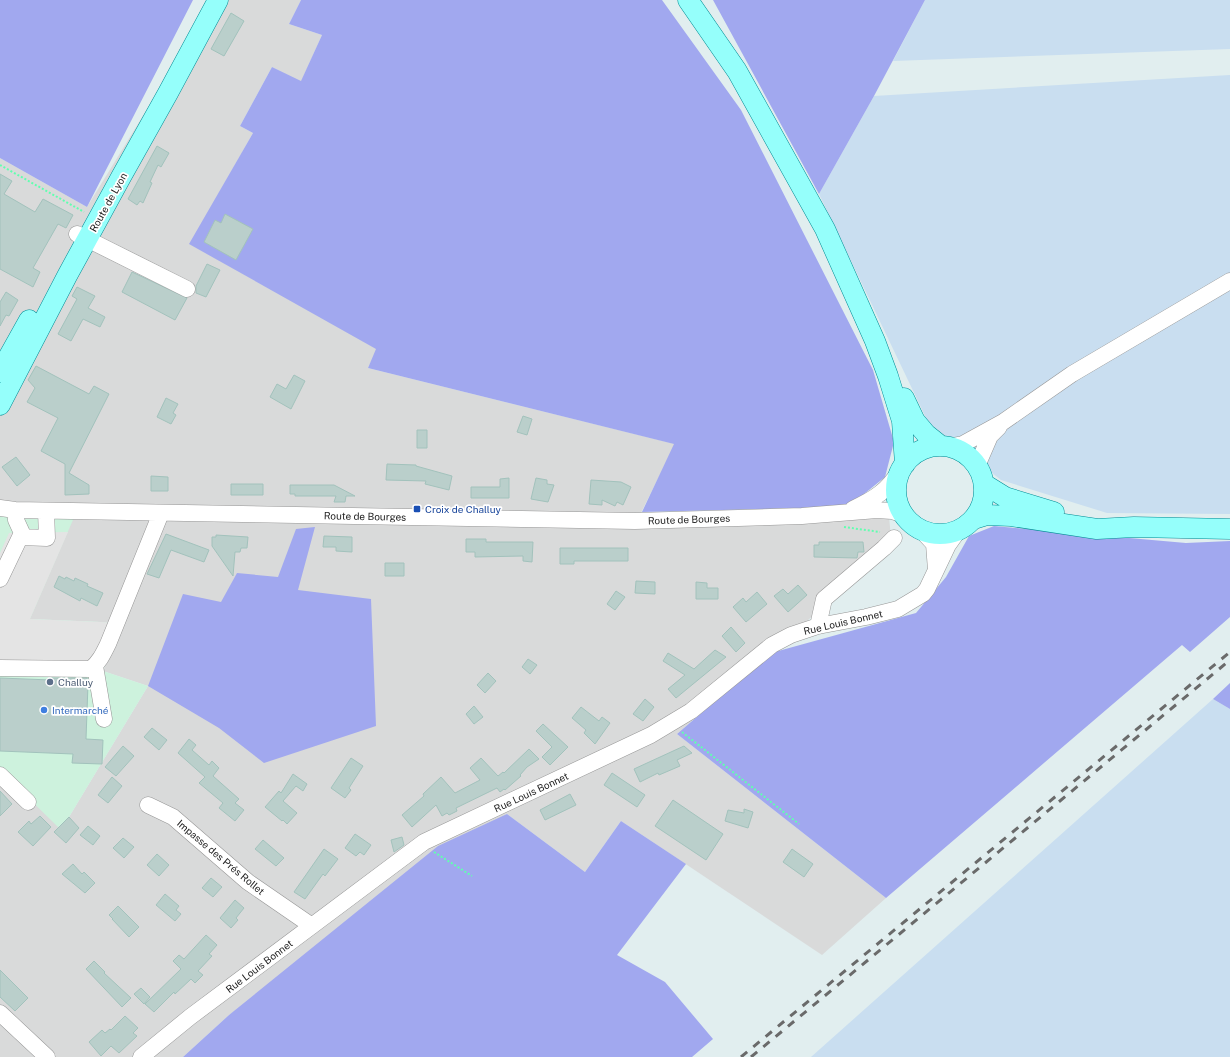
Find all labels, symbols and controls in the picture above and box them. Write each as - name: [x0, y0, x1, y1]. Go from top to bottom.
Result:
- street label: Route de Lyon: [87, 170, 129, 234]
- place label: Croix de Challuy: [425, 503, 501, 515]
- marker: Croix de Challuy: [412, 504, 422, 514]
- street label: Route de Bourges: [324, 509, 406, 523]
- street label: Route de Bourges: [648, 512, 730, 526]
- street label: Rue Louis Bonnet: [802, 607, 884, 637]
- place label: Challuy: [58, 676, 94, 688]
- marker: Challuy: [45, 677, 55, 687]
- place label: Intermarché: [52, 704, 109, 716]
- marker: Intermarché: [39, 705, 49, 715]
- street label: Rue Louis Bonnet: [492, 769, 570, 815]
- street label: Impasse des Prés Rollet: [175, 817, 267, 897]
- street label: Rue Louis Bonnet: [223, 937, 295, 995]

